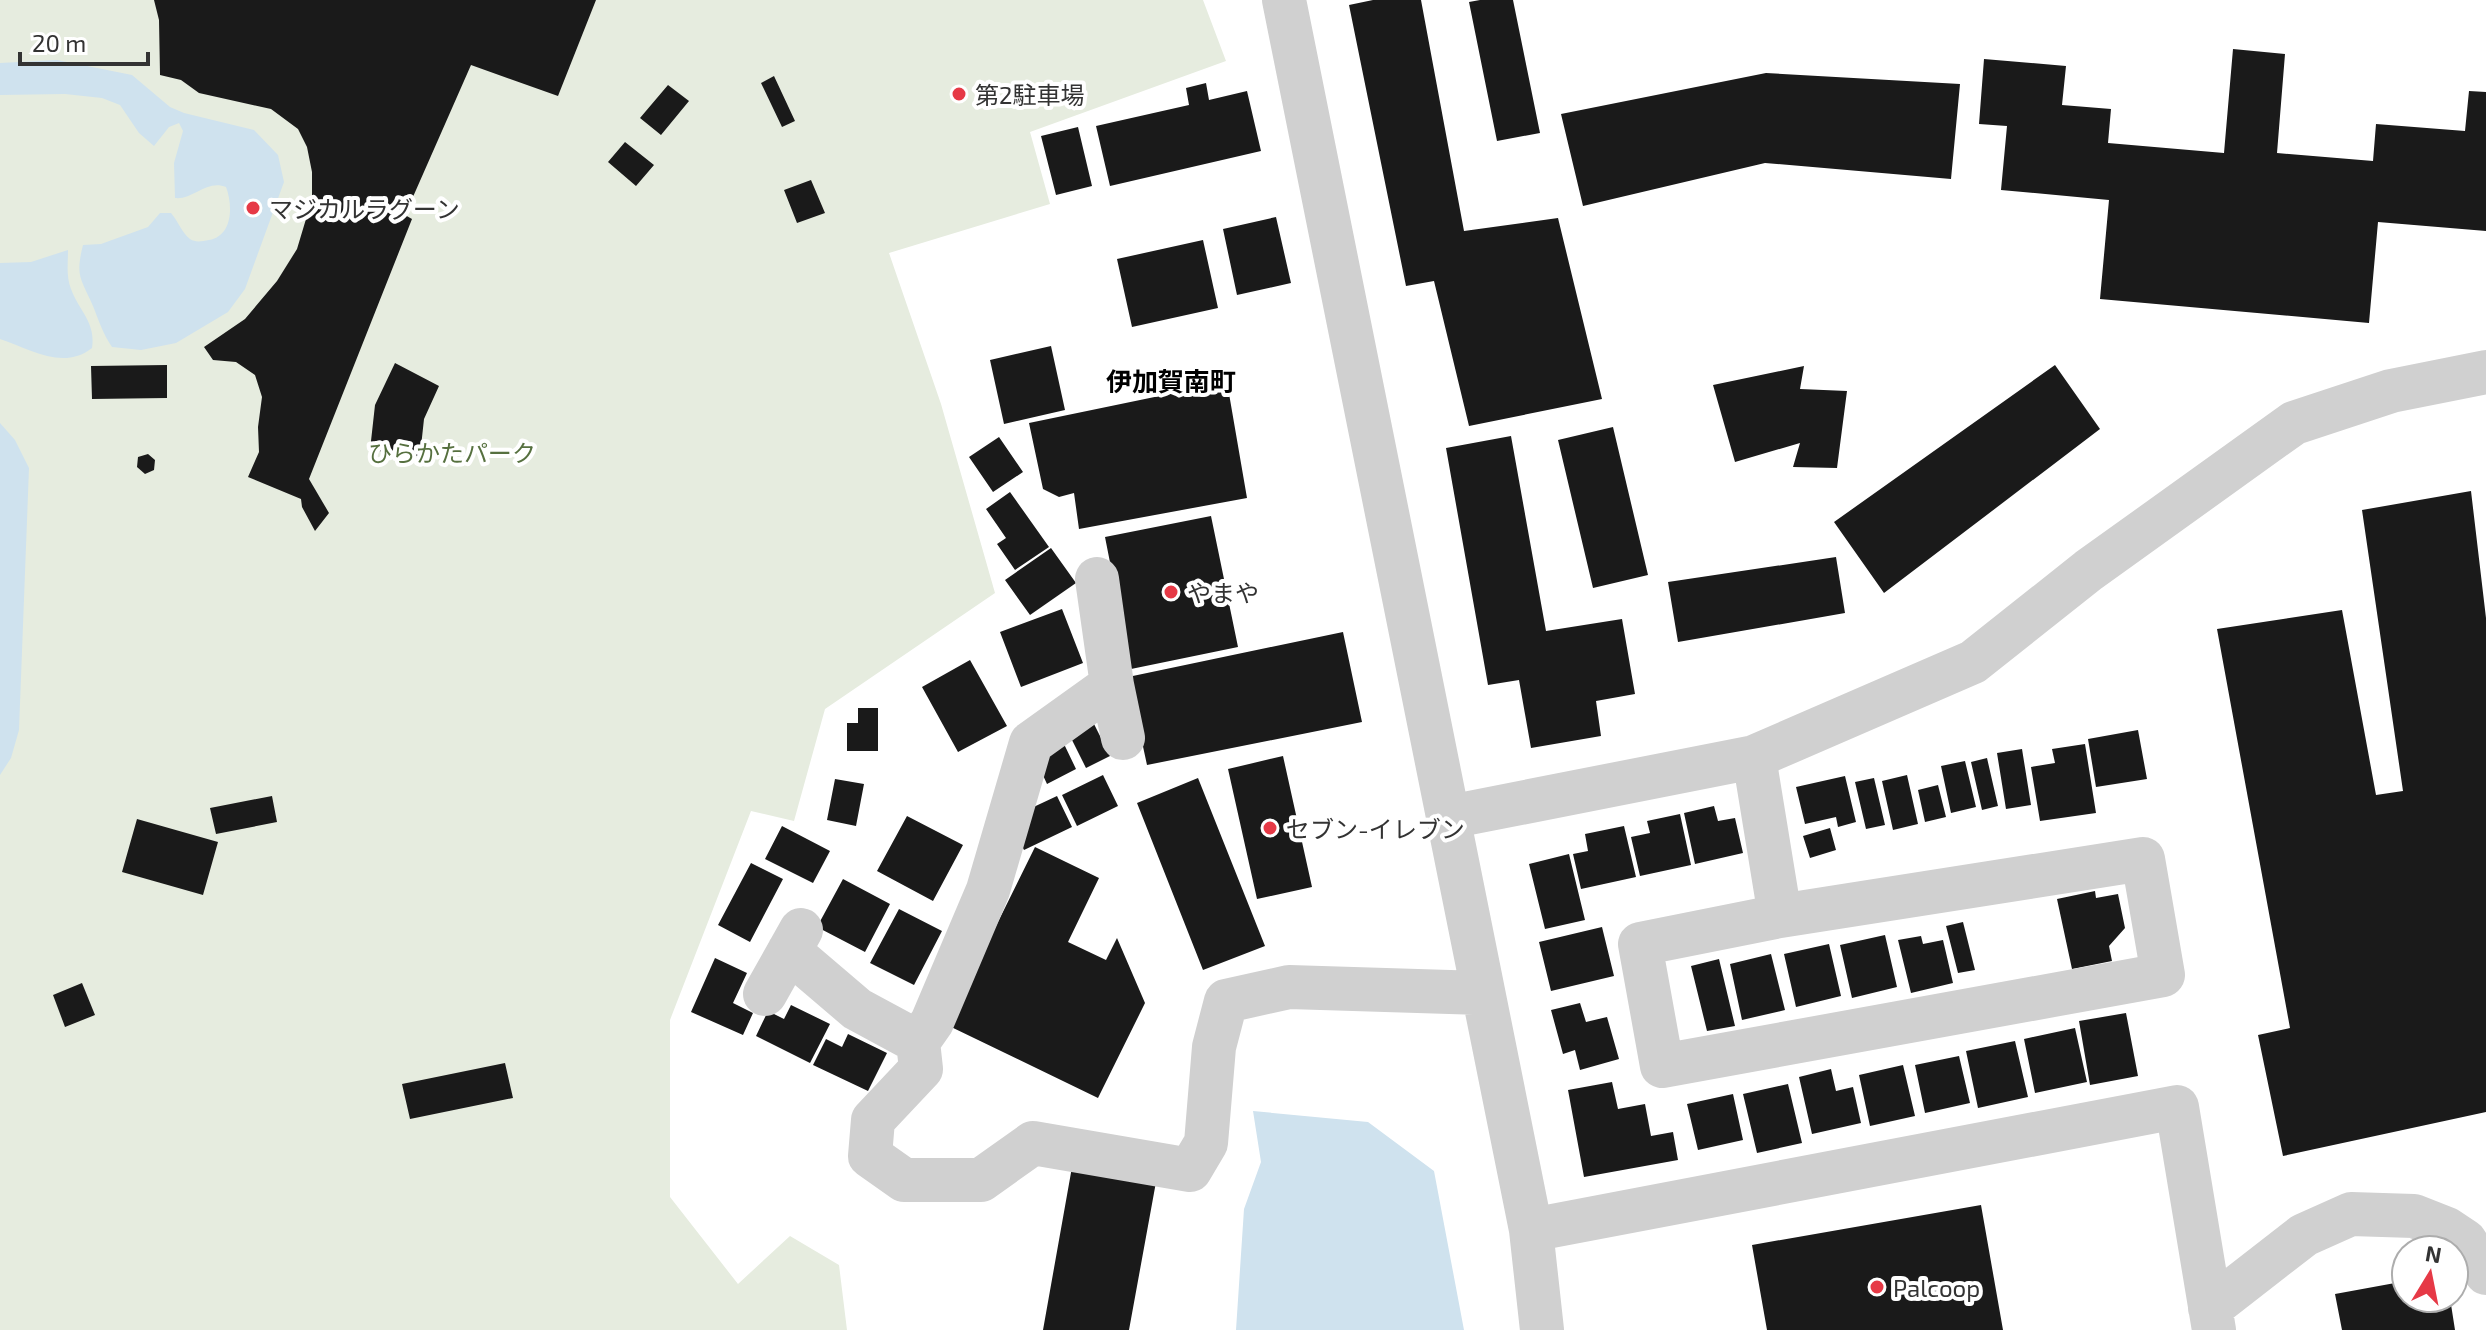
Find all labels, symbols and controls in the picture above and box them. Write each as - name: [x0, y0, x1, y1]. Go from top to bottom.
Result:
- scale bar: [20, 16, 148, 66]
- text: 20 m: [32, 28, 86, 57]
- place label: 第2駐車場: [975, 80, 1085, 109]
- marker: 第2駐車場: [950, 85, 968, 103]
- place label: マジカルラグーン: [269, 194, 460, 223]
- marker: マジカルラグーン: [244, 199, 262, 217]
- district label: 伊加賀南町: [1106, 365, 1236, 396]
- park label: ひらかたパーク: [368, 438, 536, 467]
- place label: やまや: [1187, 578, 1259, 607]
- marker: やまや: [1162, 583, 1180, 601]
- place label: セブン-イレブン: [1286, 814, 1465, 843]
- marker: セブン-イレブン: [1261, 819, 1279, 837]
- north arrow: [2390, 1234, 2470, 1314]
- text: N: [2424, 1239, 2444, 1268]
- place label: Palcoop: [1893, 1273, 1980, 1302]
- marker: Palcoop: [1868, 1278, 1886, 1296]

